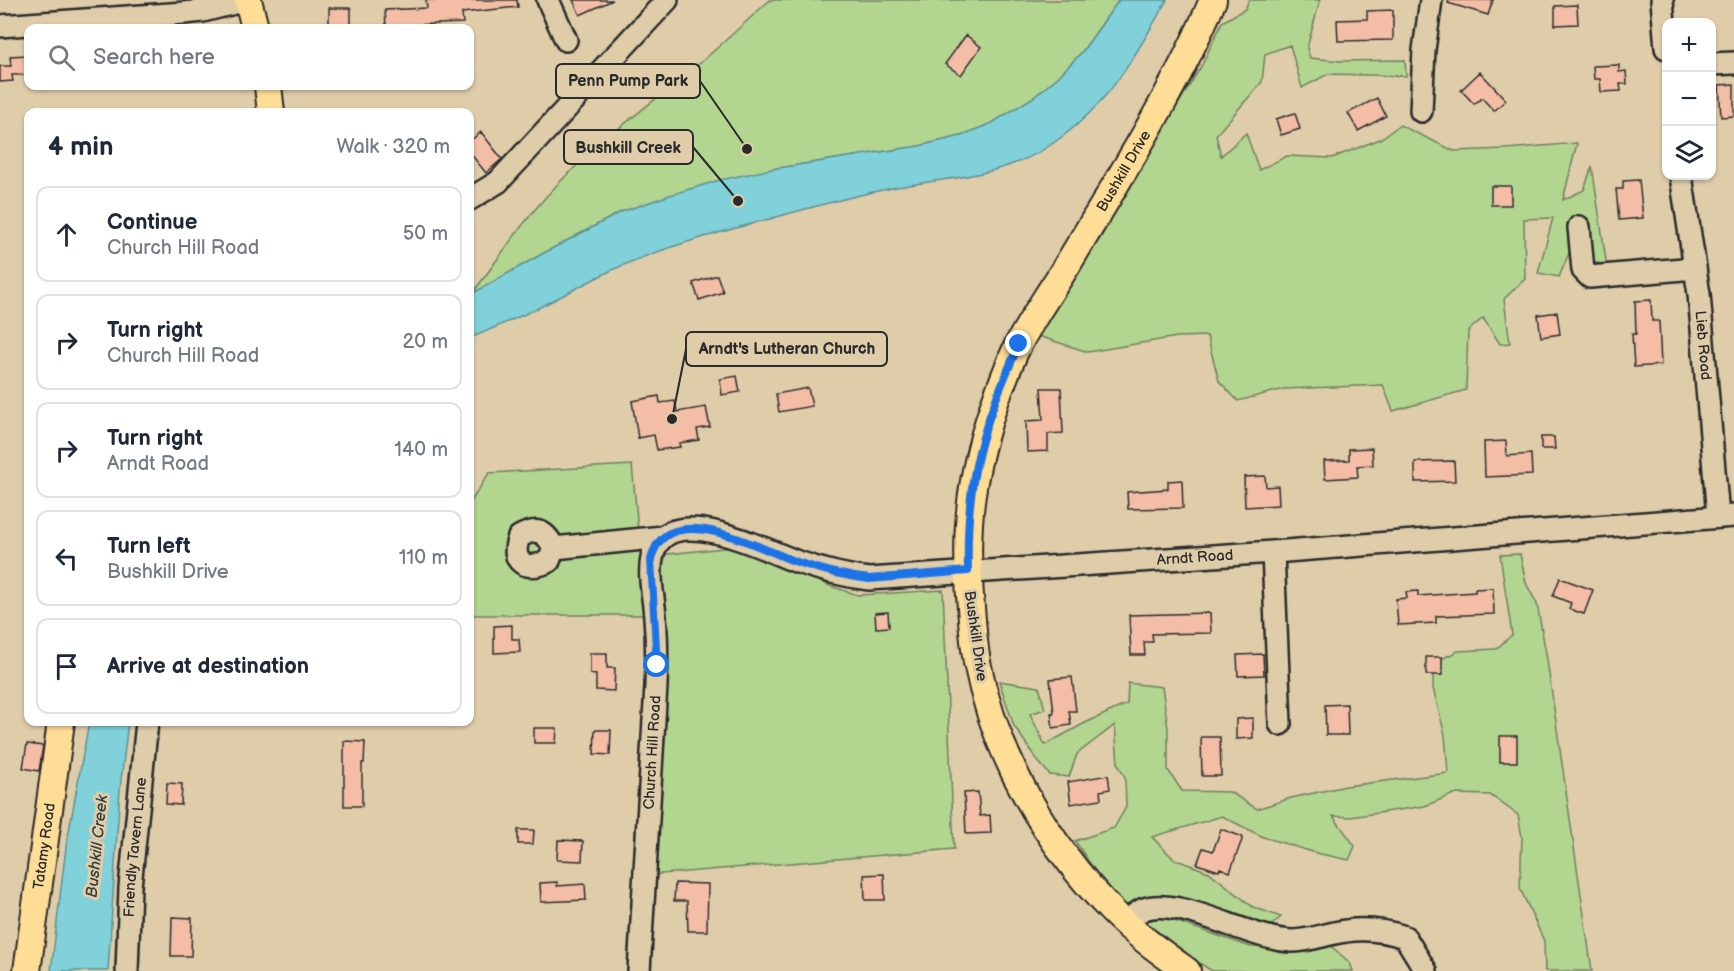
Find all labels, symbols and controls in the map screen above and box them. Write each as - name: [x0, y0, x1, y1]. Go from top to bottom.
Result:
- map controls: [1662, 18, 1716, 180]
- button: +: [1662, 18, 1716, 72]
- search box: [24, 24, 474, 90]
- icon: search: [45, 41, 78, 74]
- text: Search here: [93, 44, 215, 71]
- callout: Penn Pump Park: [556, 64, 700, 98]
- text: Penn Pump Park: [568, 72, 689, 91]
- button: −: [1662, 72, 1716, 126]
- button: layers: [1662, 126, 1716, 180]
- street label: Bushkill Drive: [1093, 127, 1155, 215]
- callout: Bushkill Creek: [564, 130, 693, 164]
- text: 4 min: [48, 132, 113, 163]
- text: Walk · 320 m: [336, 135, 450, 159]
- text: Bushkill Creek: [575, 139, 681, 158]
- text: Continue: [107, 209, 197, 236]
- icon: ahead: [50, 218, 83, 251]
- text: 50 m: [403, 222, 448, 246]
- text: Church Hill Road: [107, 236, 259, 260]
- street label: Lieb Road: [1690, 310, 1715, 381]
- text: Turn right: [107, 317, 203, 344]
- icon: right: [50, 326, 83, 359]
- text: 20 m: [403, 330, 448, 354]
- route end: [1005, 330, 1031, 356]
- callout: Arndt's Lutheran Church: [686, 332, 887, 366]
- text: Arndt's Lutheran Church: [698, 340, 875, 359]
- text: Church Hill Road: [107, 344, 259, 368]
- text: Turn right: [107, 425, 203, 452]
- icon: right: [50, 434, 83, 467]
- text: 140 m: [394, 438, 448, 462]
- text: Arndt Road: [107, 452, 209, 476]
- text: Turn left: [107, 533, 191, 560]
- icon: left: [50, 542, 83, 575]
- text: 110 m: [399, 546, 448, 570]
- street label: Arndt Road: [1156, 546, 1234, 570]
- text: Bushkill Drive: [107, 560, 229, 584]
- street label: Bushkill Drive: [960, 590, 991, 683]
- icon: arrive: [50, 650, 83, 683]
- route start: [643, 651, 669, 677]
- text: Arrive at destination: [107, 653, 309, 680]
- street label: Church Hill Road: [640, 695, 665, 810]
- street label: Friendly Tavern Lane: [120, 776, 151, 918]
- water label: Bushkill Creek: [83, 793, 112, 898]
- street label: Tatamy Road: [29, 802, 60, 891]

